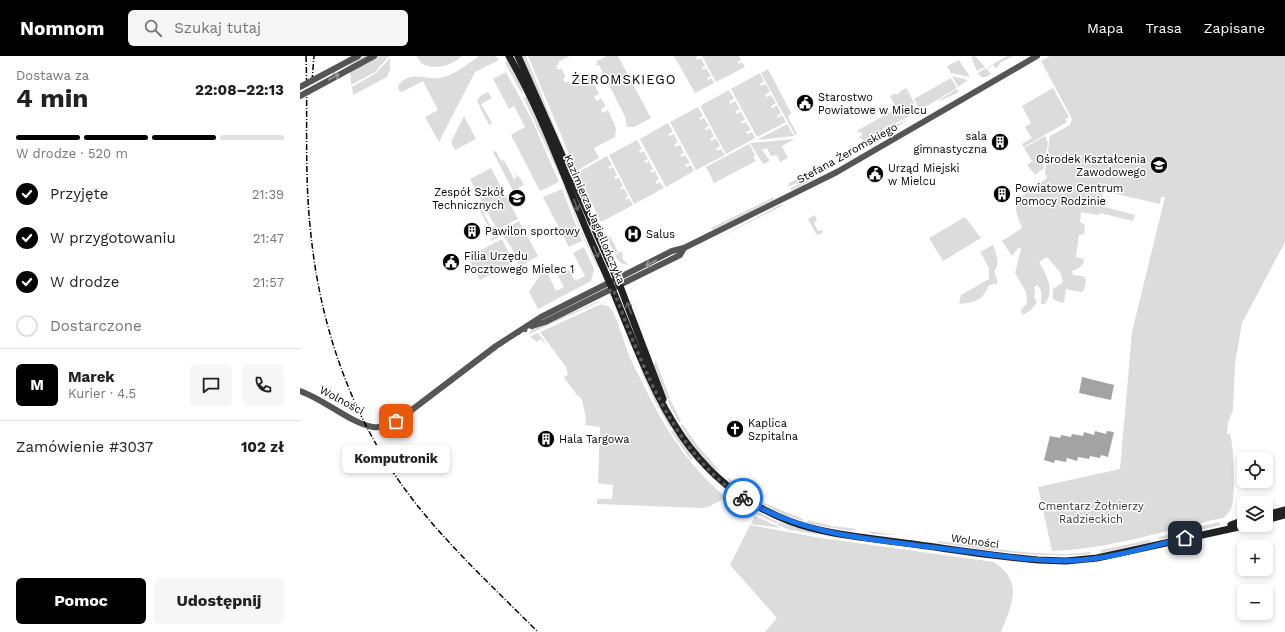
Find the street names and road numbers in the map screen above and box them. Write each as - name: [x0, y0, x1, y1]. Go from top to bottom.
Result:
- street label: Stefana Żeromskiego: [794, 120, 900, 186]
- street label: Kazimierza Jagiellończyka: [561, 153, 628, 286]
- street label: Wolności: [317, 383, 366, 418]
- street label: Wolności: [950, 532, 1000, 551]

